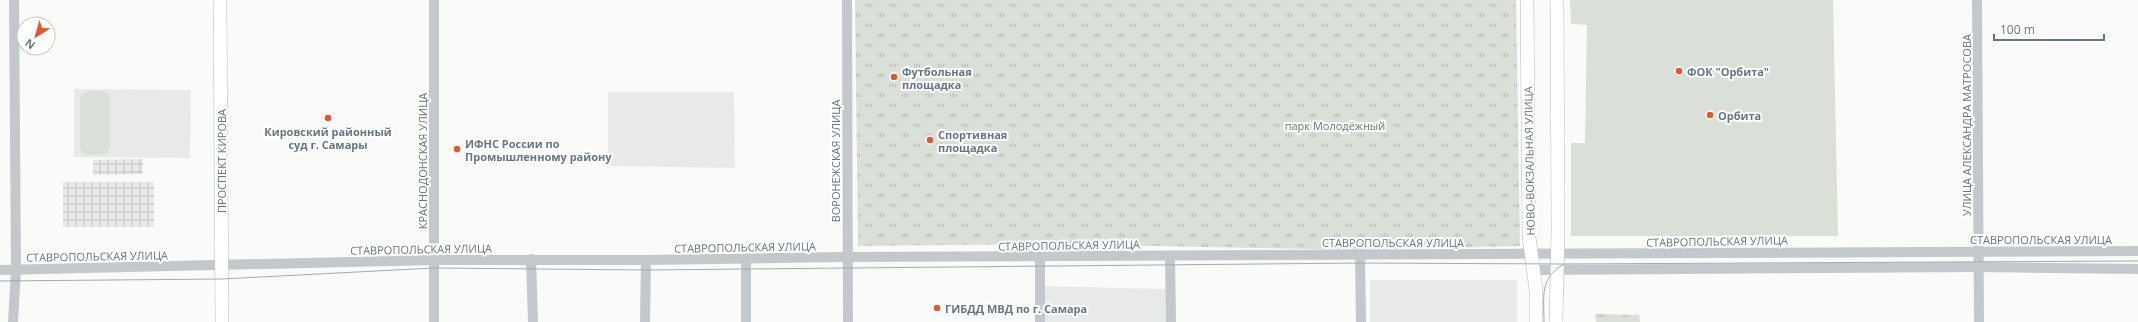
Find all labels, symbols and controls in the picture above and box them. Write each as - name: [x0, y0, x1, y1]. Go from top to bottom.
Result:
- north arrow: [16, 16, 56, 56]
- scale bar: [1994, 16, 2104, 42]
- text: 100 m: [2000, 21, 2035, 38]
- street label: УЛИЦА АЛЕКСАНДРА МАТРОСОВА: [1959, 34, 1974, 216]
- text: N: [22, 36, 38, 53]
- place label: Футбольная площадка: [902, 64, 972, 92]
- place label: ФОК "Орбита": [1687, 64, 1769, 79]
- marker: ФОК "Орбита": [1674, 66, 1684, 76]
- marker: Футбольная площадка: [889, 72, 899, 82]
- street label: НОВО-ВОКЗАЛЬНАЯ УЛИЦА: [1520, 86, 1538, 236]
- street label: КРАСНОДОНСКАЯ УЛИЦА: [415, 93, 430, 229]
- street label: ВОРОНЕЖСКАЯ УЛИЦА: [828, 100, 843, 222]
- place label: Орбита: [1718, 108, 1761, 123]
- street label: ПРОСПЕКТ КИРОВА: [214, 109, 229, 213]
- marker: Орбита: [1705, 110, 1715, 120]
- marker: Кировский районный суд г. Самары: [323, 113, 333, 123]
- park label: парк Молодёжный: [1285, 118, 1385, 133]
- place label: Кировский районный суд г. Самары: [264, 124, 392, 152]
- place label: Спортивная площадка: [938, 127, 1007, 155]
- marker: Спортивная площадка: [925, 135, 935, 145]
- place label: ИФНС России по Промышленному району: [465, 136, 612, 164]
- marker: ИФНС России по Промышленному району: [452, 144, 462, 154]
- street label: СТАВРОПОЛЬСКАЯ УЛИЦА: [1646, 232, 1788, 250]
- street label: СТАВРОПОЛЬСКАЯ УЛИЦА: [1970, 232, 2112, 247]
- street label: СТАВРОПОЛЬСКАЯ УЛИЦА: [1322, 235, 1464, 250]
- street label: СТАВРОПОЛЬСКАЯ УЛИЦА: [998, 236, 1140, 254]
- street label: СТАВРОПОЛЬСКАЯ УЛИЦА: [674, 238, 816, 256]
- street label: СТАВРОПОЛЬСКАЯ УЛИЦА: [350, 240, 492, 258]
- street label: СТАВРОПОЛЬСКАЯ УЛИЦА: [26, 247, 168, 265]
- place label: ГИБДД МВД по г. Самара: [945, 301, 1087, 316]
- marker: ГИБДД МВД по г. Самара: [932, 303, 942, 313]

